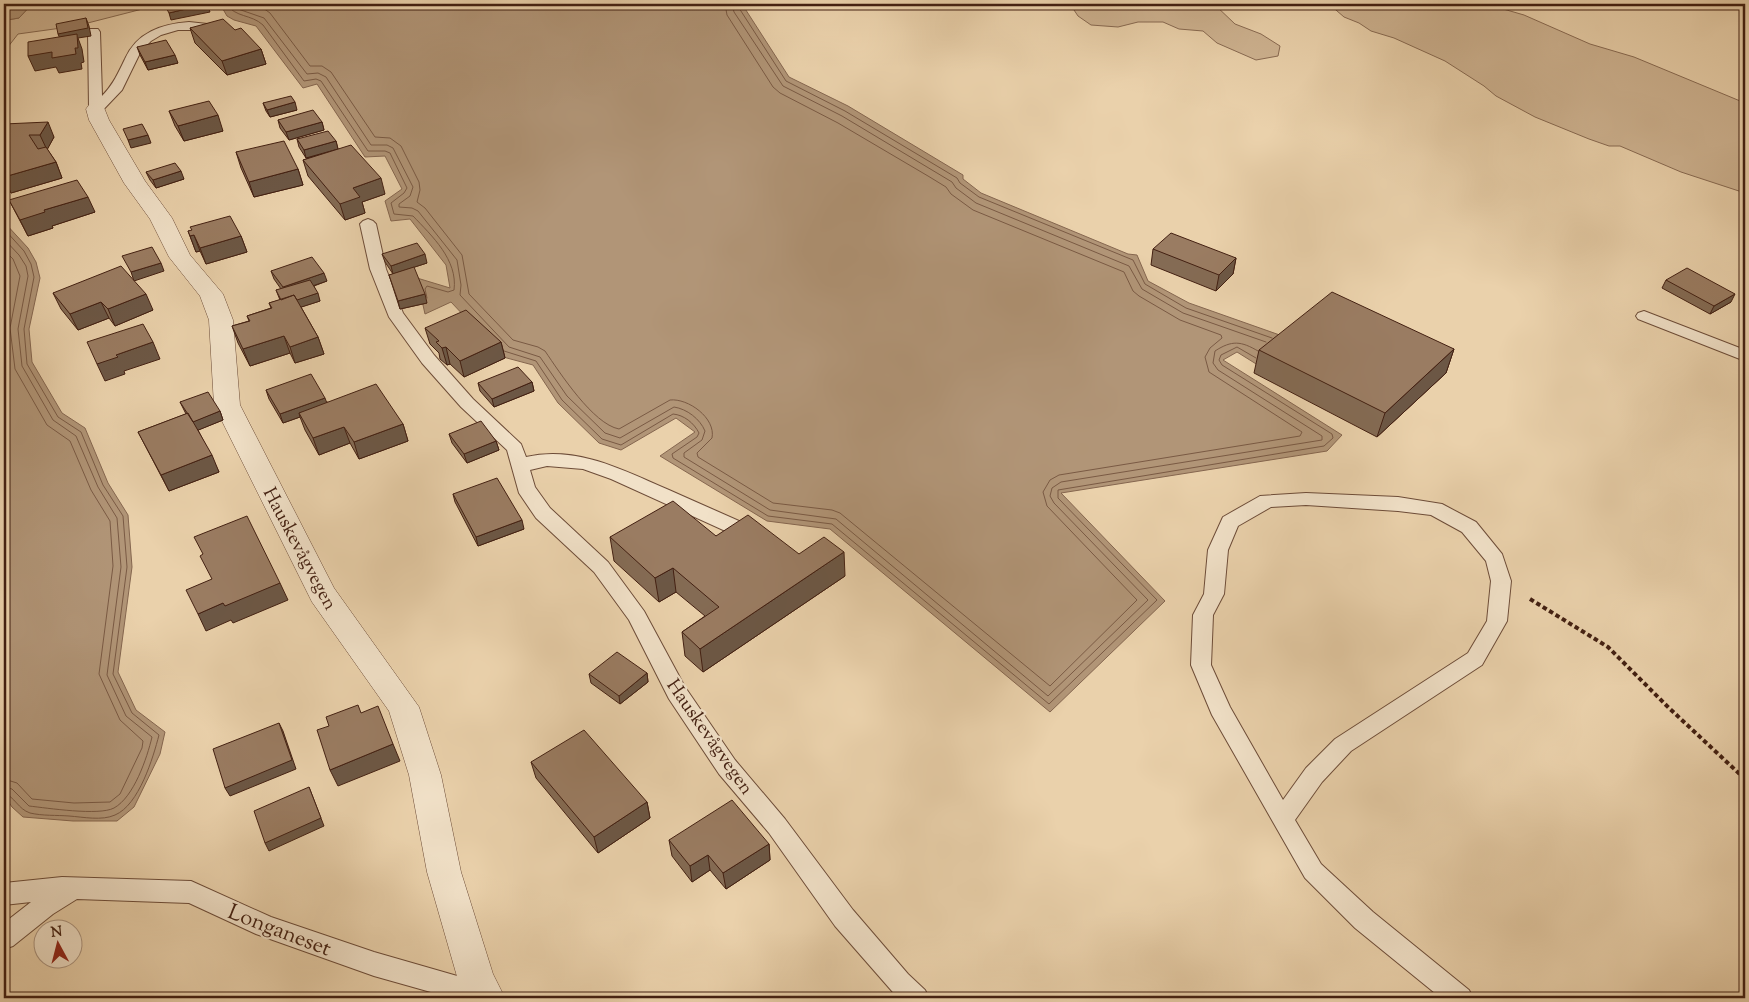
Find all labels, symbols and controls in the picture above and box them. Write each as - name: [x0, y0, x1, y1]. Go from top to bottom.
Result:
- street label: Hauskevågvegen: [255, 483, 343, 615]
- street label: Hauskevågvegen: [659, 674, 759, 801]
- street label: Longaneset: [223, 897, 336, 966]
- north arrow: [32, 920, 82, 970]
- text: N: [50, 922, 63, 944]

